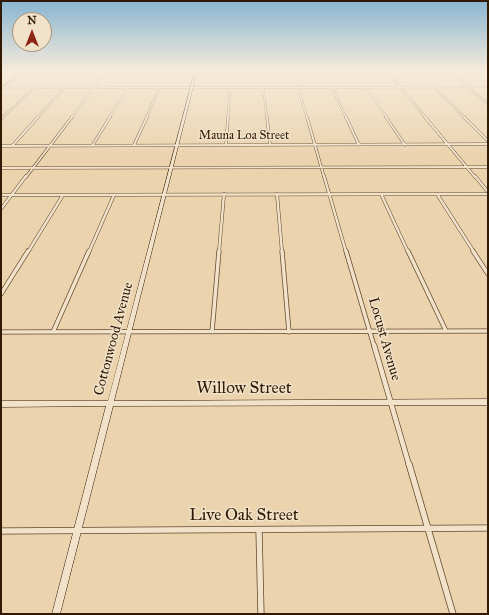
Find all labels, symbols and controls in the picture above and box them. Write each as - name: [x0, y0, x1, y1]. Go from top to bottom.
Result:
- north arrow: [12, 12, 52, 52]
- text: N: [27, 14, 37, 27]
- street label: Mauna Loa Street: [199, 129, 289, 143]
- street label: Cottonwood Avenue: [91, 280, 137, 398]
- street label: Locust Avenue: [364, 295, 404, 383]
- street label: Willow Street: [196, 379, 292, 399]
- street label: Live Oak Street: [189, 506, 299, 526]

